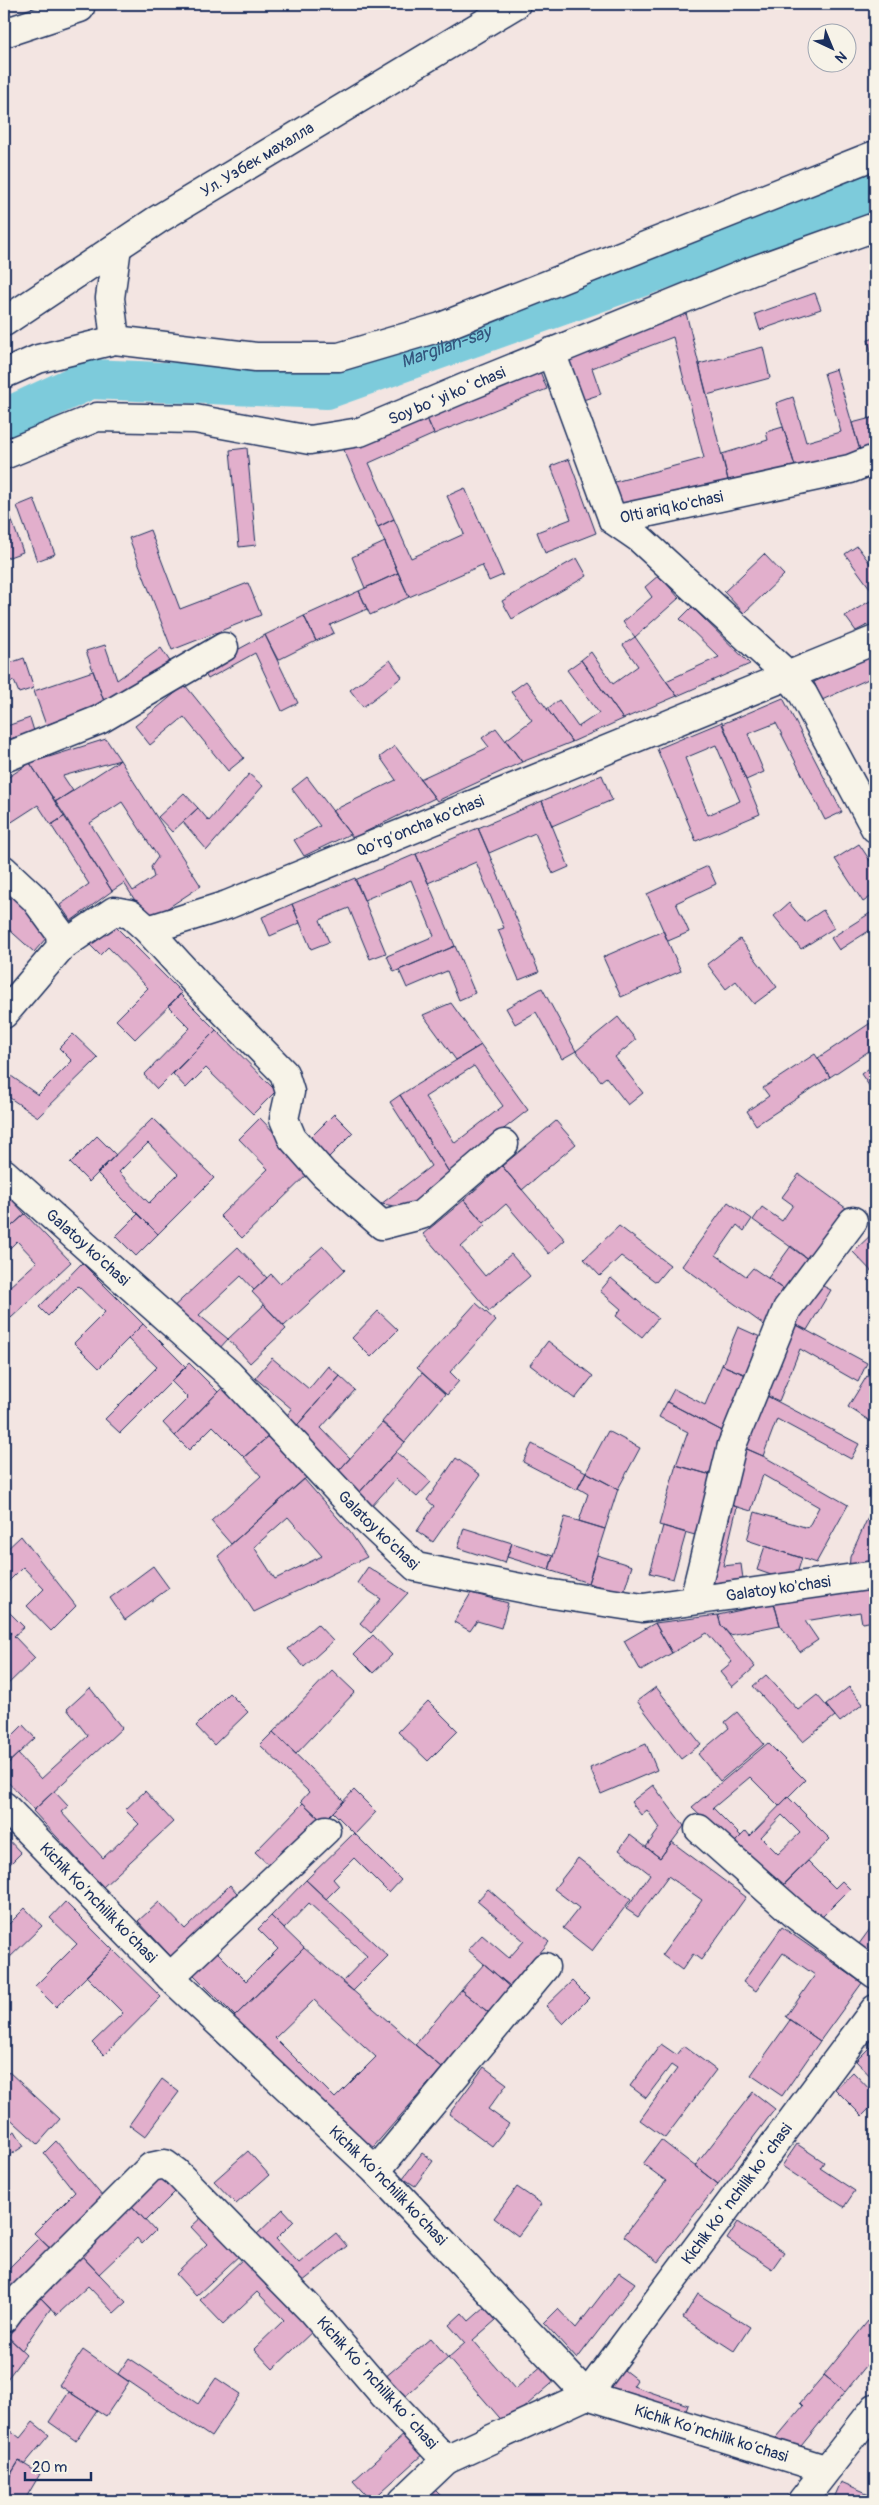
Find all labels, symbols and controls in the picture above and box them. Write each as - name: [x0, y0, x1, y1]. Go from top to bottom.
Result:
- north arrow: [806, 22, 856, 72]
- text: N: [831, 48, 850, 66]
- street label: Ул. Узбек махалла: [197, 118, 318, 201]
- water label: Margilan-say: [397, 319, 496, 373]
- street label: Soy boʻyi koʻchasi: [385, 362, 509, 430]
- street label: Olti ariq ko'chasi: [618, 487, 725, 528]
- street label: Qo‘rg‘oncha ko‘chasi: [353, 791, 487, 861]
- street label: Galatoy ko'chasi: [41, 1205, 134, 1290]
- street label: Galatoy ko'chasi: [333, 1486, 423, 1575]
- street label: Galatoy ko'chasi: [725, 1571, 832, 1606]
- street label: Kichik Ko‘nchilik ko‘chasi: [35, 1838, 161, 1967]
- street label: Kichik Koʻnchilik koʻchasi: [677, 2119, 797, 2269]
- street label: Kichik Ko‘nchilik ko‘chasi: [324, 2122, 451, 2250]
- street label: Kichik Koʻnchilik koʻchasi: [312, 2313, 442, 2454]
- street label: Kichik Ko‘nchilik ko‘chasi: [632, 2400, 791, 2467]
- scale bar: [25, 2450, 91, 2482]
- text: 20 m: [32, 2458, 67, 2477]

